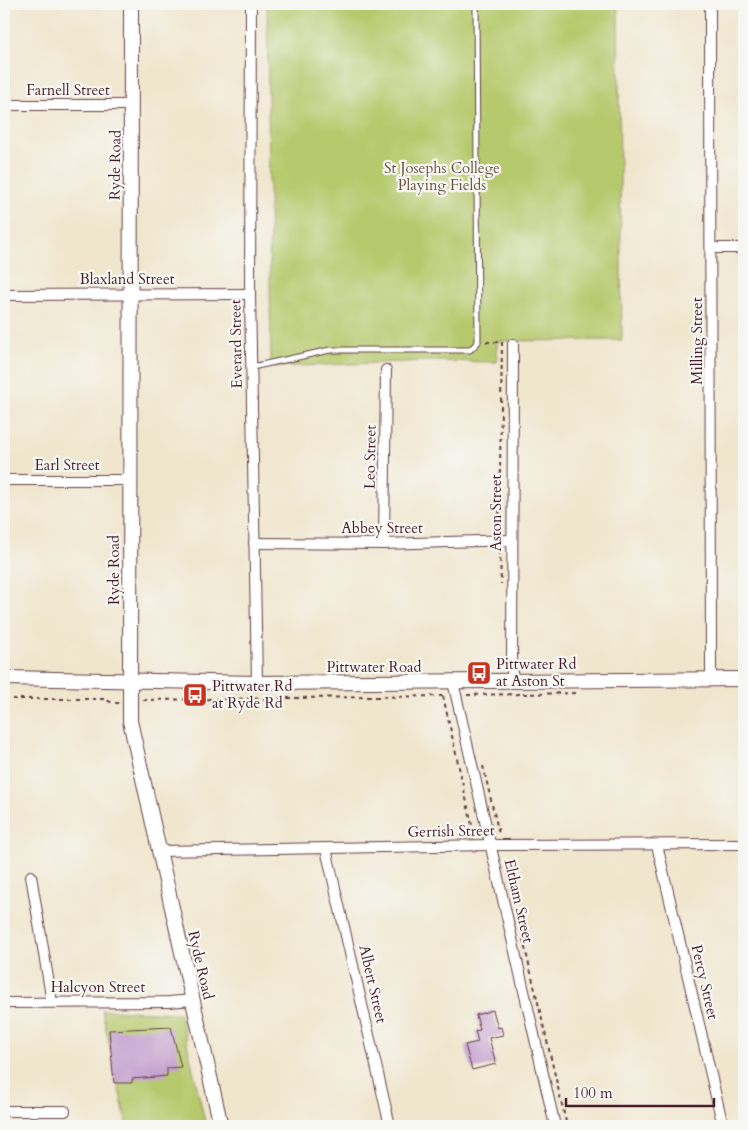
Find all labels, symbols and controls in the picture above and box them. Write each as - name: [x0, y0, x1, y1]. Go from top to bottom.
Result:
- street label: Farnell Street: [26, 80, 110, 100]
- street label: Ryde Road: [104, 130, 126, 200]
- park label: St Josephs College Playing Fields: [384, 158, 500, 195]
- street label: Blaxland Street: [80, 269, 175, 289]
- street label: Milling Street: [687, 297, 707, 385]
- street label: Everard Street: [225, 299, 247, 389]
- street label: Leo Street: [359, 425, 381, 489]
- street label: Earl Street: [34, 455, 100, 475]
- street label: Aston Street: [486, 474, 506, 552]
- street label: Abbey Street: [341, 518, 423, 538]
- street label: Ryde Road: [104, 535, 124, 605]
- place label: Pittwater Rd at Aston St: [496, 654, 577, 691]
- street label: Pittwater Road: [326, 657, 422, 677]
- bus stop icon: Pittwater Rd at Aston St: [466, 660, 492, 686]
- place label: Pittwater Rd at Ryde Rd: [212, 676, 293, 713]
- bus stop icon: Pittwater Rd at Ryde Rd: [182, 682, 208, 708]
- street label: Gerrish Street: [407, 820, 495, 842]
- street label: Eltham Street: [500, 857, 538, 945]
- street label: Ryde Road: [183, 929, 219, 1001]
- street label: Albert Street: [354, 943, 392, 1025]
- street label: Percy Street: [687, 943, 723, 1022]
- street label: Halcyon Street: [51, 977, 145, 997]
- scale bar: [566, 1075, 713, 1107]
- text: 100 m: [573, 1083, 613, 1103]

